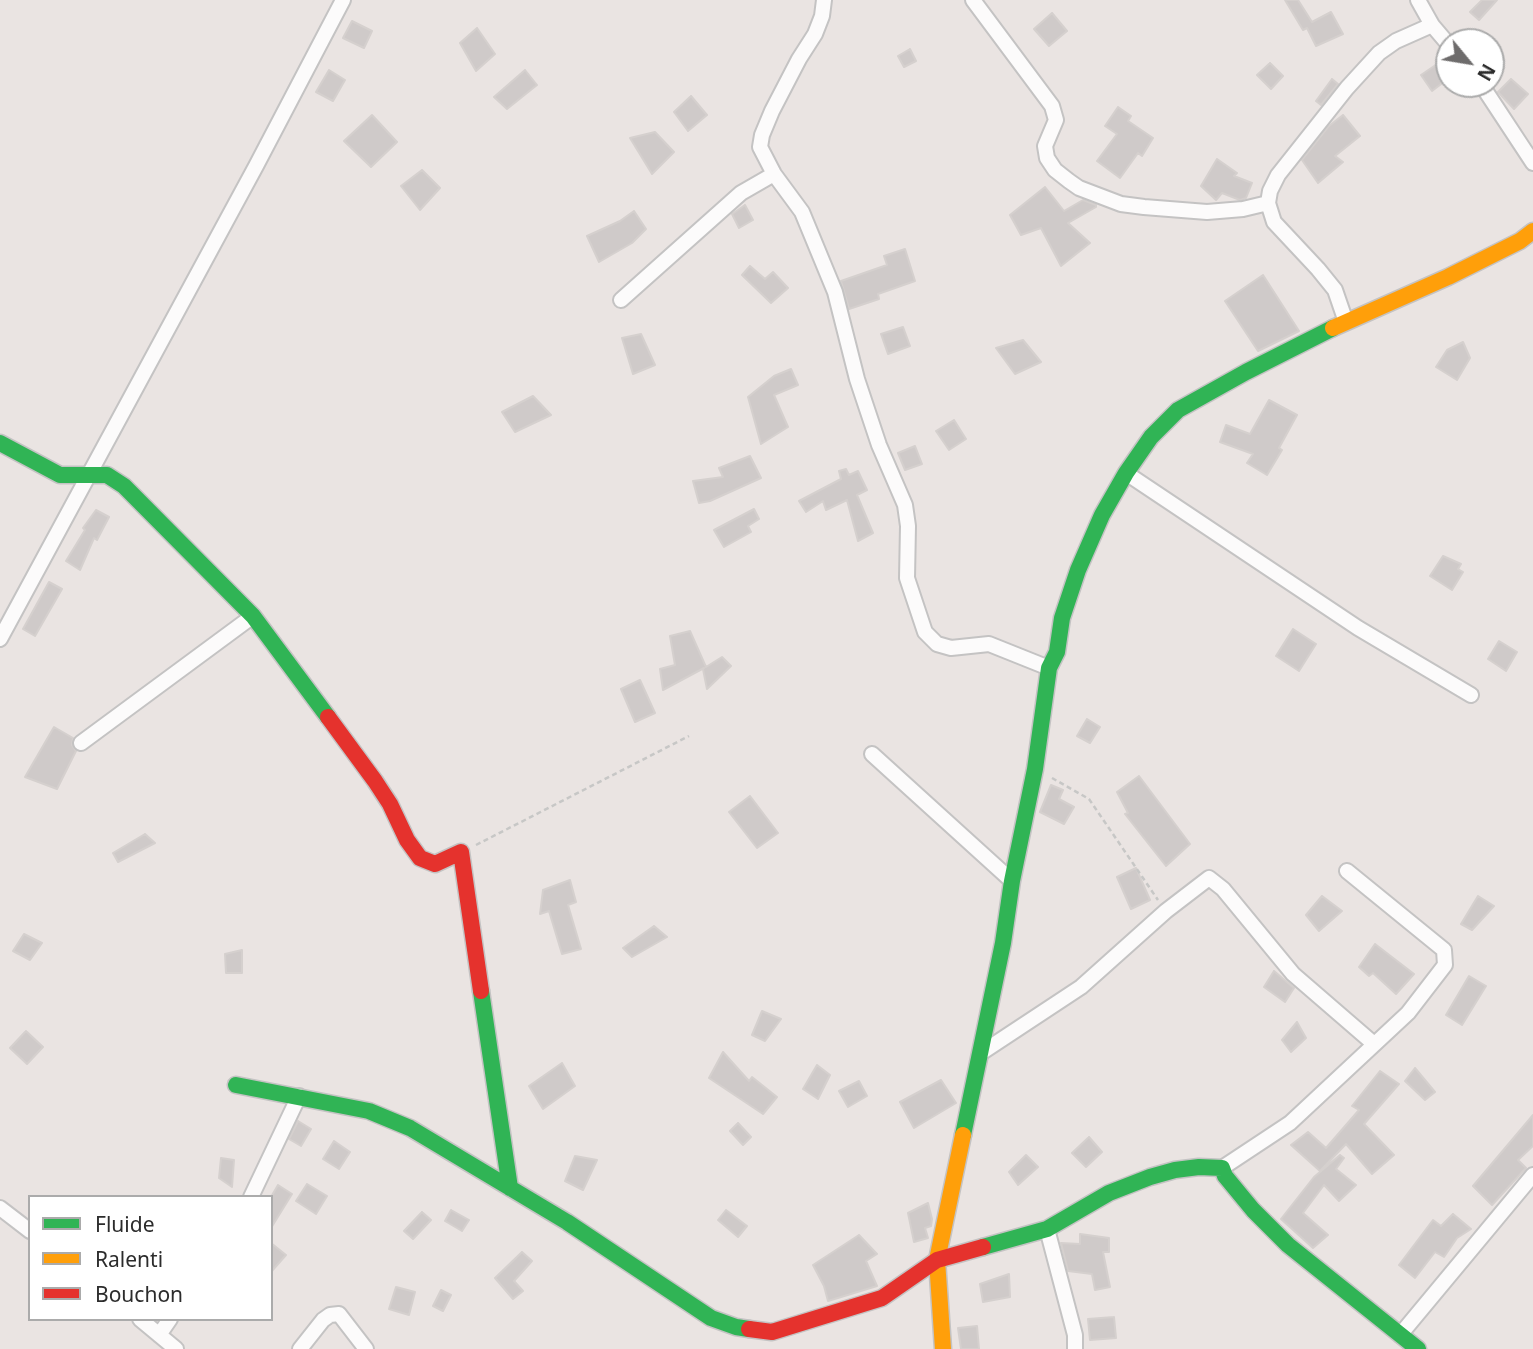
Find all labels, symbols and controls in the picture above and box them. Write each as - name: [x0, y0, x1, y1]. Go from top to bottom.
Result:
- north arrow: [1435, 28, 1505, 98]
- text: N: [1471, 59, 1502, 86]
- legend: [28, 1195, 273, 1321]
- text: Fluide: [95, 1210, 154, 1238]
- text: Ralenti: [95, 1245, 163, 1273]
- text: Bouchon: [95, 1280, 183, 1308]

